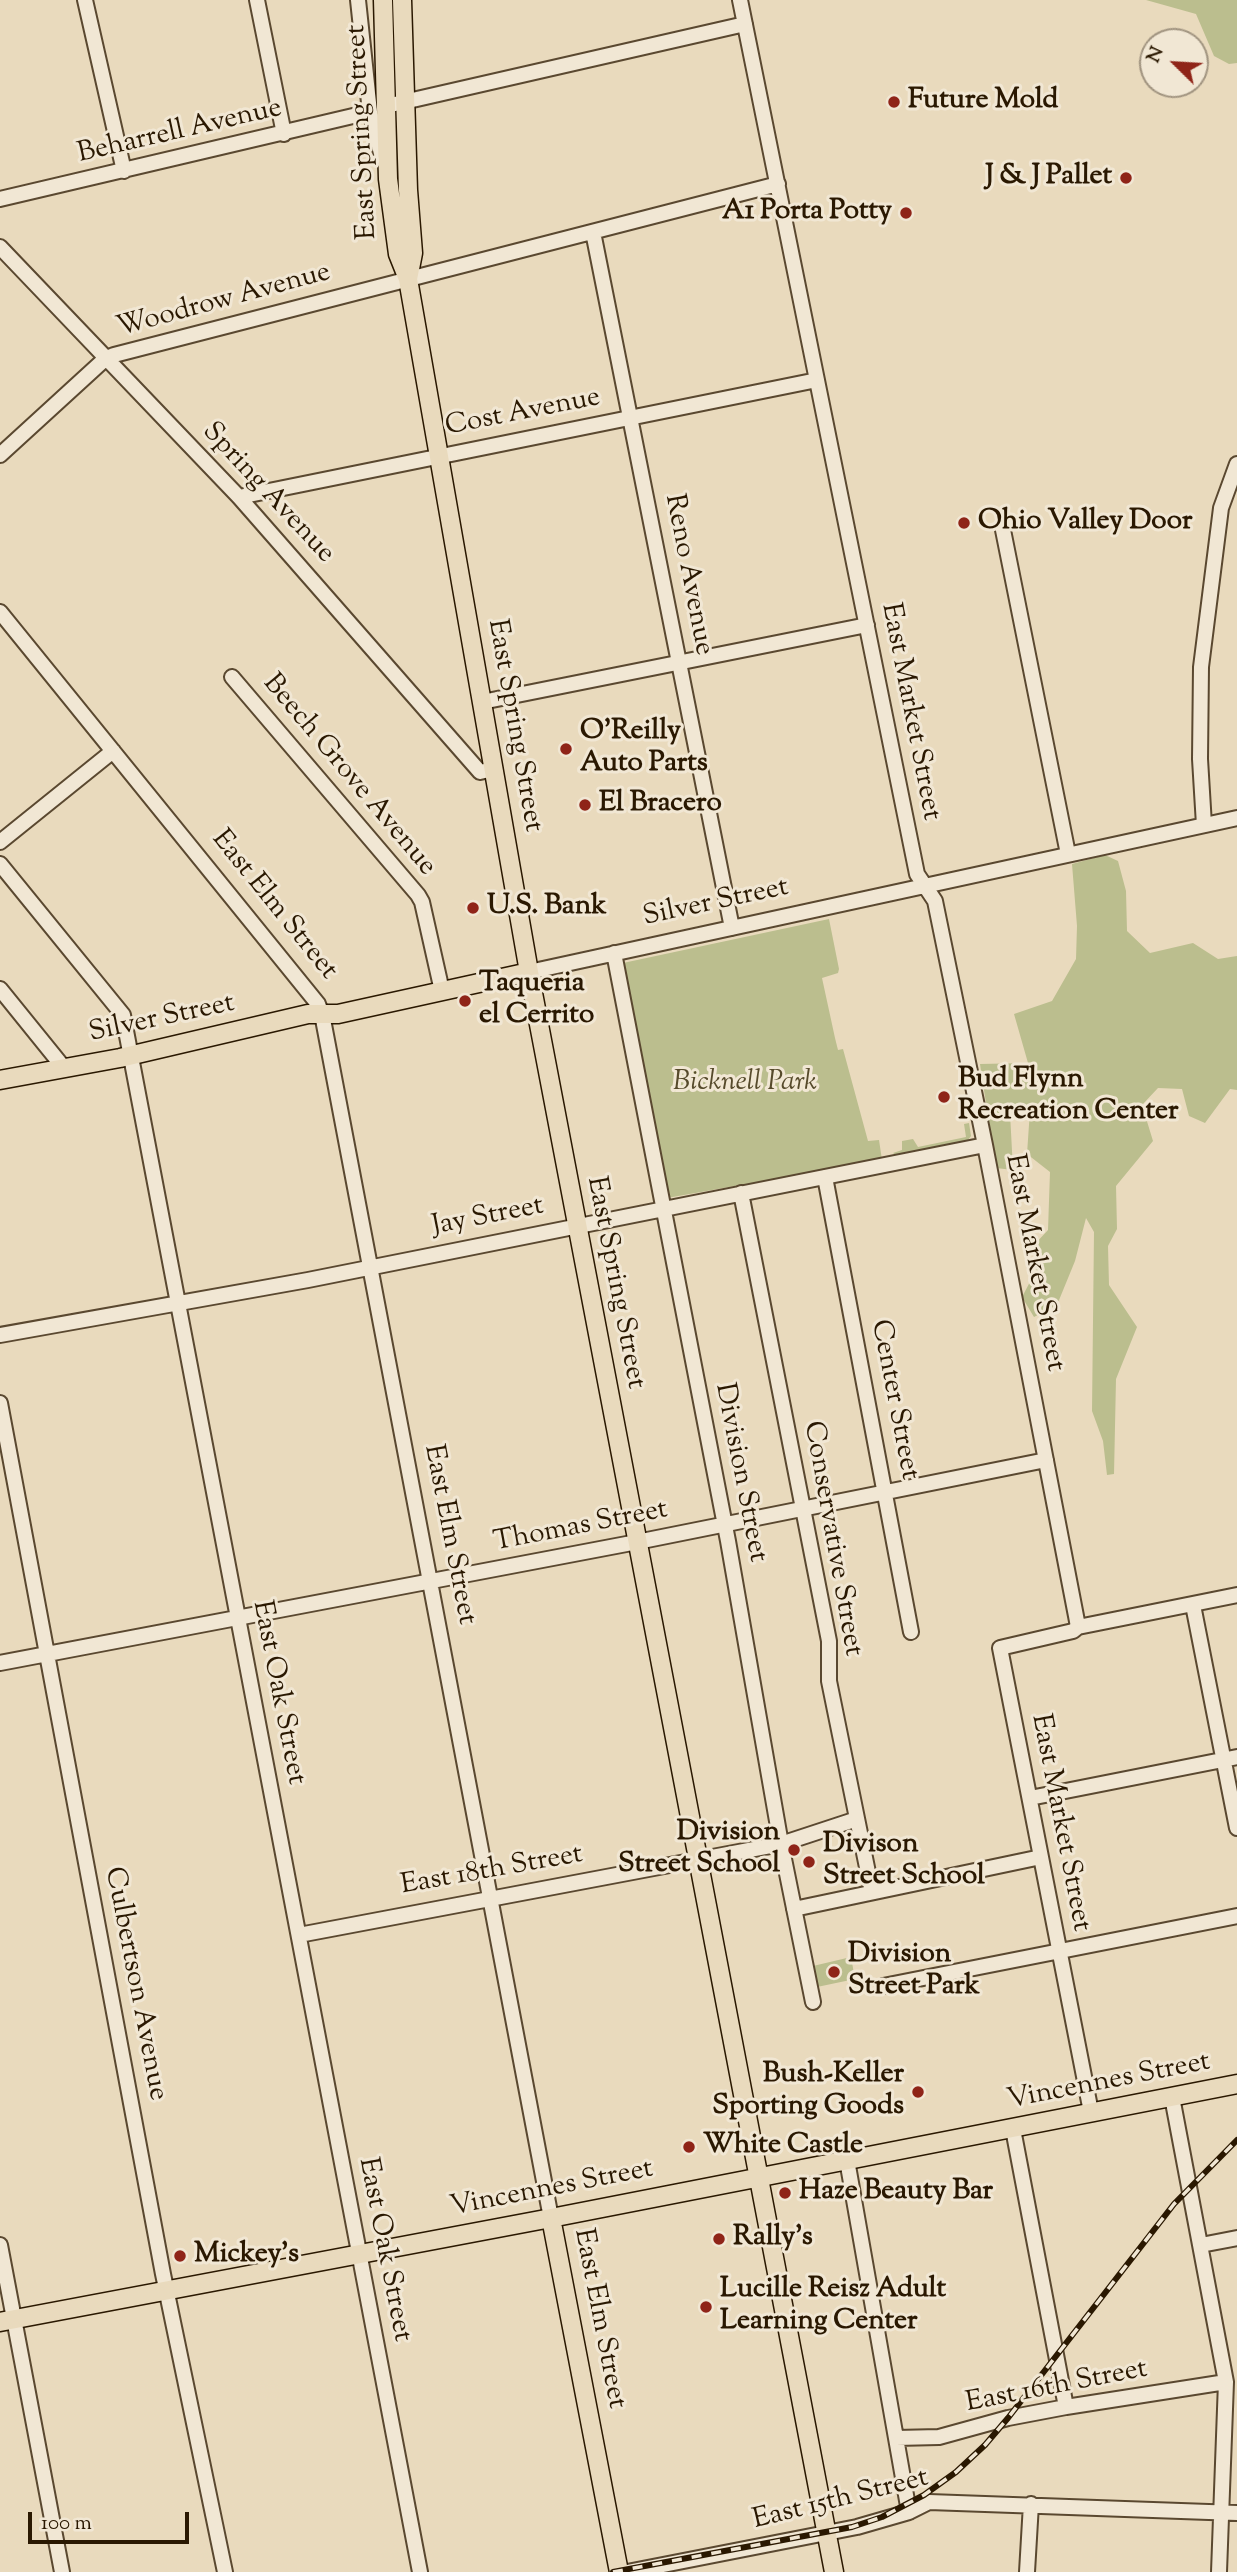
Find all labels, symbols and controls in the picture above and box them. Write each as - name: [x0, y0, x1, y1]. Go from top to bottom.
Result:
- street label: East Spring Street: [342, 24, 386, 240]
- north arrow: [1139, 28, 1209, 98]
- text: N: [1141, 43, 1172, 67]
- place label: Future Mold: [908, 85, 1058, 119]
- street label: Beharrell Avenue: [75, 93, 285, 173]
- marker: Future Mold: [886, 94, 902, 110]
- place label: J & J Pallet: [985, 161, 1112, 195]
- marker: J & J Pallet: [1118, 170, 1134, 186]
- place label: A1 Porta Potty: [722, 196, 892, 230]
- marker: A1 Porta Potty: [898, 205, 914, 221]
- street label: Woodrow Avenue: [113, 257, 335, 347]
- street label: Cost Avenue: [443, 383, 603, 445]
- street label: Spring Avenue: [193, 417, 341, 571]
- street label: Reno Avenue: [655, 492, 719, 658]
- place label: Ohio Valley Door: [978, 506, 1192, 540]
- marker: Ohio Valley Door: [956, 515, 972, 531]
- street label: East Market Street: [871, 601, 947, 823]
- street label: East Spring Street: [478, 617, 548, 835]
- street label: Beech Grove Avenue: [254, 668, 442, 884]
- place label: O'Reilly Auto Parts: [580, 716, 708, 782]
- marker: O'Reilly Auto Parts: [558, 741, 574, 757]
- place label: El Bracero: [599, 788, 722, 822]
- marker: El Bracero: [577, 797, 593, 813]
- street label: East Elm Street: [203, 825, 343, 987]
- street label: Silver Street: [640, 872, 792, 936]
- place label: U.S. Bank: [487, 891, 607, 925]
- marker: U.S. Bank: [465, 900, 481, 916]
- place label: Taqueria el Cerrito: [479, 968, 594, 1034]
- street label: Silver Street: [86, 988, 238, 1052]
- marker: Taqueria el Cerrito: [457, 993, 473, 1009]
- place label: Bud Flynn Recreation Center: [958, 1064, 1179, 1130]
- park label: Bicknell Park: [673, 1067, 817, 1101]
- marker: Bud Flynn Recreation Center: [936, 1089, 952, 1105]
- street label: East Market Street: [995, 1152, 1071, 1374]
- street label: East Spring Street: [577, 1174, 651, 1392]
- street label: Jay Street: [429, 1191, 547, 1245]
- street label: Center Street: [861, 1317, 925, 1483]
- street label: Division Street: [705, 1381, 773, 1565]
- street label: Conservative Street: [794, 1419, 868, 1659]
- street label: East Elm Street: [414, 1442, 482, 1628]
- street label: Thomas Street: [491, 1495, 671, 1561]
- street label: East Oak Street: [243, 1598, 311, 1788]
- street label: East Market Street: [1021, 1712, 1097, 1934]
- place label: Division Street School: [618, 1817, 780, 1883]
- place label: Divison Street School: [823, 1829, 985, 1895]
- street label: East 18th Street: [398, 1839, 586, 1905]
- marker: Division Street School: [786, 1842, 802, 1858]
- marker: Divison Street School: [801, 1854, 817, 1870]
- street label: Culbertson Avenue: [95, 1864, 173, 2104]
- place label: Division Street Park: [848, 1939, 980, 2005]
- marker: Division Street Park: [826, 1964, 842, 1980]
- street label: Vincennes Street: [1005, 2047, 1213, 2119]
- place label: Bush-Keller Sporting Goods: [712, 2059, 904, 2125]
- marker: Bush-Keller Sporting Goods: [910, 2084, 926, 2100]
- place label: White Castle: [703, 2130, 863, 2164]
- marker: White Castle: [681, 2139, 697, 2155]
- street label: Vincennes Street: [448, 2154, 656, 2226]
- street label: East Oak Street: [349, 2155, 417, 2345]
- place label: Haze Beauty Bar: [799, 2176, 993, 2210]
- marker: Haze Beauty Bar: [777, 2185, 793, 2201]
- place label: Rally's: [733, 2222, 813, 2256]
- street label: East Elm Street: [564, 2226, 632, 2412]
- marker: Rally's: [711, 2231, 727, 2247]
- place label: Mickey's: [194, 2239, 299, 2273]
- marker: Mickey's: [172, 2248, 188, 2264]
- place label: Lucille Reisz Adult Learning Center: [720, 2274, 946, 2340]
- marker: Lucille Reisz Adult Learning Center: [698, 2299, 714, 2315]
- street label: East 16th Street: [964, 2354, 1150, 2422]
- street label: East 15th Street: [750, 2463, 932, 2539]
- scale bar: [32, 2498, 192, 2542]
- text: 100 m: [41, 2509, 92, 2539]

